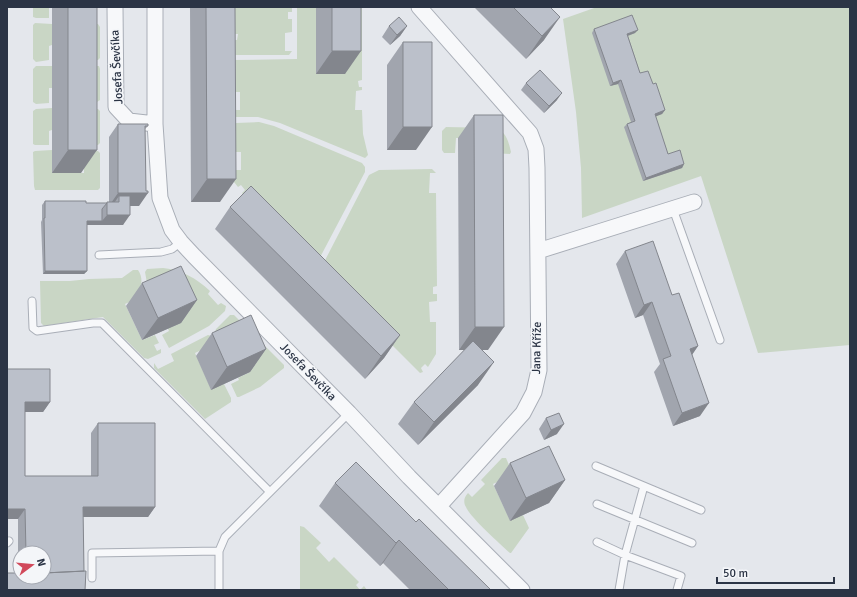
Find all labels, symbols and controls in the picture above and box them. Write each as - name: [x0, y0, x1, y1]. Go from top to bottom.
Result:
- street label: Josefa Ševčíka: [108, 29, 126, 105]
- street label: Jana Kříže: [529, 322, 545, 374]
- street label: Josefa Ševčíka: [277, 340, 339, 404]
- north arrow: [12, 545, 52, 585]
- text: N: [34, 557, 48, 568]
- scale bar: [717, 559, 834, 585]
- text: 50 m: [723, 566, 748, 581]

